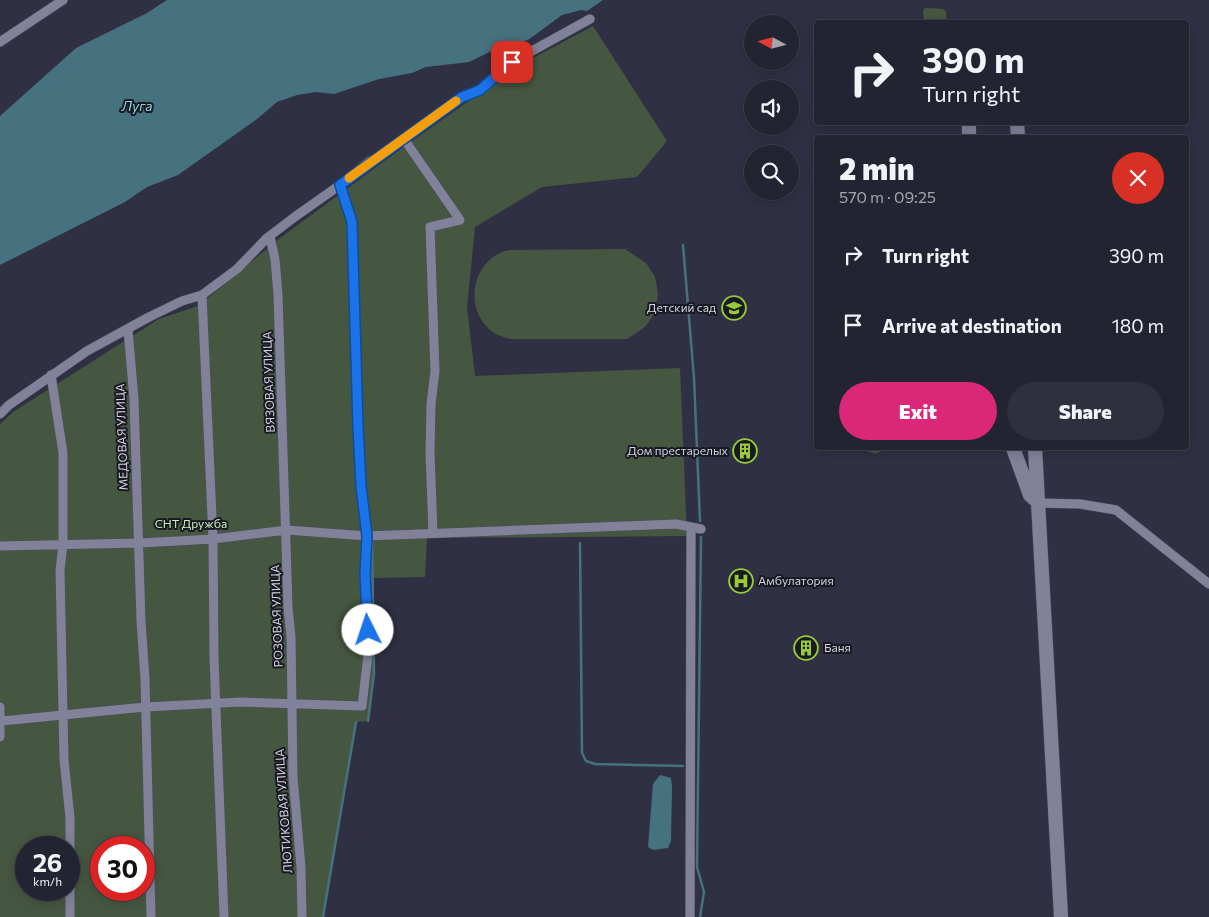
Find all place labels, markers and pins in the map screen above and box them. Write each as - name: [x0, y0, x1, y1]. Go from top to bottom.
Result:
- pin: [491, 41, 533, 83]
- school or university icon: Детский сад: [721, 295, 747, 321]
- place label: Детский сад: [647, 300, 716, 314]
- building icon: Дом престарелых: [732, 438, 758, 464]
- place label: Дом престарелых: [627, 443, 729, 457]
- hospital icon: Амбулатория: [728, 568, 754, 594]
- place label: Амбулатория: [758, 573, 834, 587]
- building icon: Баня: [793, 635, 819, 661]
- place label: Баня: [824, 640, 851, 654]

